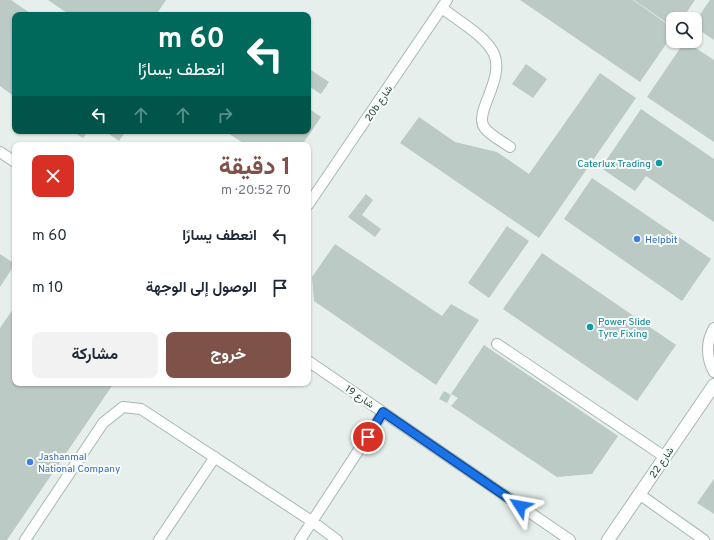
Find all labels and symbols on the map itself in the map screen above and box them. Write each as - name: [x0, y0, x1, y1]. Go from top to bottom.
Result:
- street label: 20b شارع: [362, 83, 396, 124]
- place label: Caterlux Trading: [577, 158, 651, 171]
- marker: Caterlux Trading: [654, 158, 664, 168]
- marker: Helpbit: [632, 234, 642, 244]
- place label: Helpbit: [645, 234, 678, 247]
- place label: Power Slide Tyre Fixing: [598, 316, 651, 341]
- marker: Power Slide Tyre Fixing: [585, 322, 595, 332]
- street label: شارع 19: [342, 383, 376, 412]
- pin: [351, 420, 385, 454]
- street label: شارع 22: [647, 445, 677, 481]
- place label: Jashanmal National Company: [38, 451, 120, 476]
- marker: Jashanmal National Company: [25, 457, 35, 467]
- position arrow: [499, 485, 541, 527]

